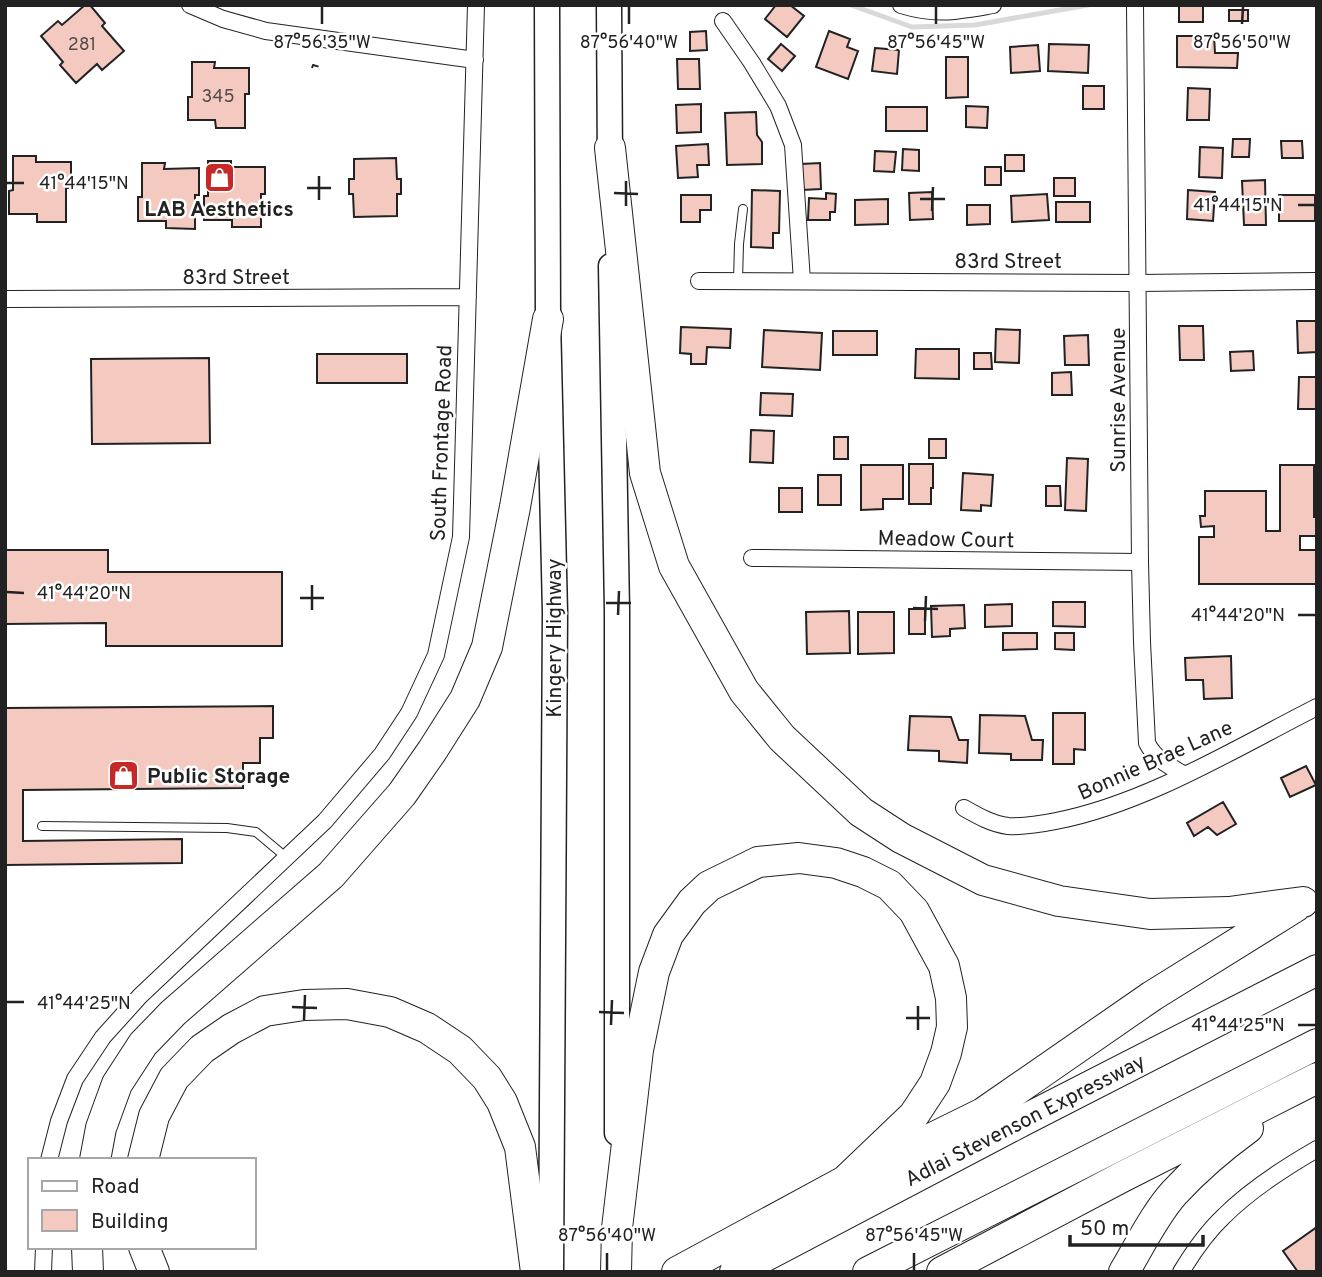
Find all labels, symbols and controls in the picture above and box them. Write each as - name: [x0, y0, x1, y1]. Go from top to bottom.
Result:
- text: 87°56'35"W: [273, 32, 371, 55]
- text: 87°56'40"W: [580, 32, 678, 55]
- text: 87°56'45"W: [887, 32, 985, 55]
- text: 87°56'50"W: [1193, 32, 1291, 55]
- house number: 281: [68, 34, 96, 57]
- house number: 345: [201, 86, 235, 109]
- shop icon: LAB Aesthetics: [202, 160, 236, 194]
- text: 41°44'15"N: [39, 173, 129, 196]
- text: 41°44'15"N: [1193, 195, 1283, 218]
- place label: LAB Aesthetics: [144, 197, 294, 224]
- street label: 83rd Street: [954, 249, 1062, 276]
- street label: 83rd Street: [182, 265, 290, 292]
- street label: Sunrise Avenue: [1106, 327, 1133, 473]
- street label: South Frontage Road: [426, 344, 459, 542]
- street label: Meadow Court: [877, 526, 1014, 555]
- street label: Kingery Highway: [542, 558, 569, 718]
- text: 41°44'20"N: [37, 583, 131, 606]
- text: 41°44'20"N: [1191, 605, 1285, 628]
- street label: Bonnie Brae Lane: [1074, 715, 1237, 808]
- shop icon: Public Storage: [107, 759, 141, 793]
- place label: Public Storage: [147, 764, 290, 791]
- text: 41°44'25"N: [37, 993, 131, 1016]
- text: 41°44'25"N: [1191, 1015, 1285, 1038]
- street label: Adlai Stevenson Expressway: [901, 1049, 1150, 1194]
- legend: [28, 1158, 256, 1249]
- text: Road: [91, 1174, 140, 1201]
- scale bar: [1070, 1204, 1203, 1248]
- text: Building: [91, 1209, 169, 1236]
- text: 50 m: [1080, 1216, 1129, 1243]
- text: 87°56'40"W: [558, 1225, 656, 1248]
- text: 87°56'45"W: [865, 1225, 963, 1248]

